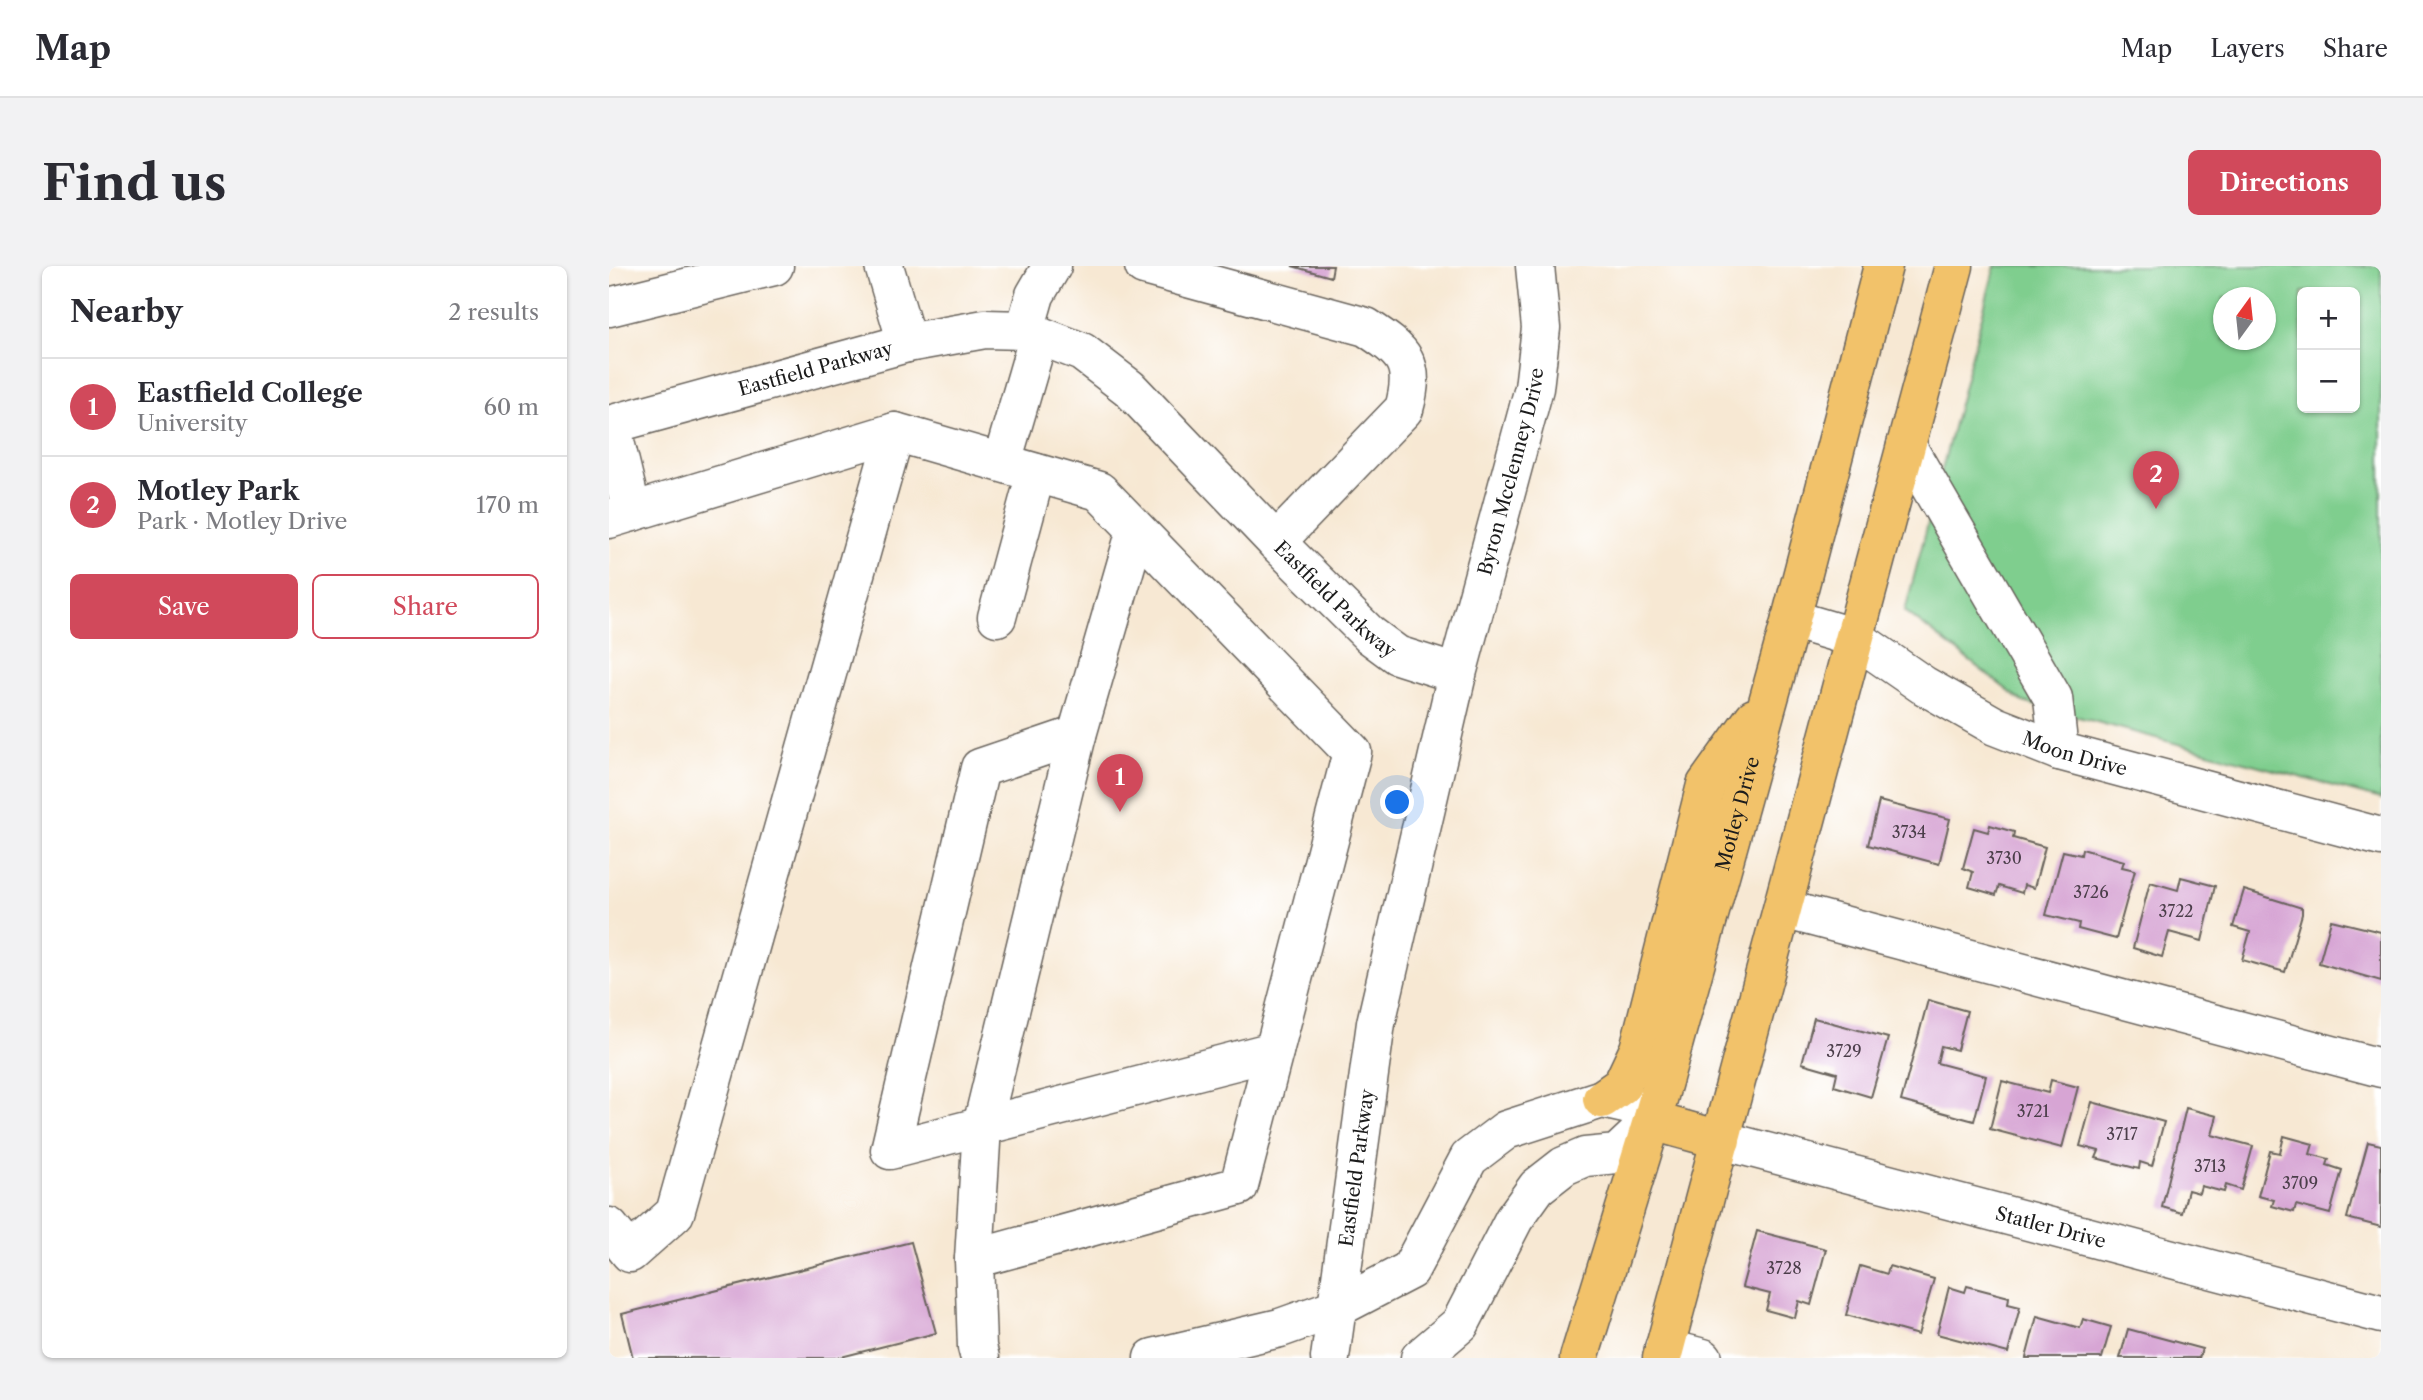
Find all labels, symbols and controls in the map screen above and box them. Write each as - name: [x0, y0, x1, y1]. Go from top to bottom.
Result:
- text: Map: [35, 28, 111, 69]
- text: Map: [2121, 34, 2172, 63]
- text: Layers: [2210, 34, 2285, 63]
- text: Share: [2323, 34, 2388, 63]
- button: Directions: [2188, 150, 2381, 215]
- text: Find us: [42, 152, 226, 213]
- north arrow: [2213, 287, 2276, 350]
- map controls: [2297, 287, 2360, 413]
- button: +: [2297, 287, 2360, 350]
- text: Nearby: [70, 293, 183, 330]
- text: 2 results: [448, 298, 539, 326]
- street label: Eastfield Parkway: [736, 336, 896, 401]
- button: −: [2297, 350, 2360, 413]
- street label: Byron Mcclenney Drive: [1473, 367, 1548, 578]
- text: Eastfield College: [137, 377, 363, 409]
- text: 1: [88, 393, 98, 421]
- text: 60 m: [483, 393, 539, 421]
- text: University: [137, 409, 248, 437]
- pin: 2: [2133, 451, 2179, 509]
- text: Motley Park: [137, 475, 299, 507]
- text: 2: [86, 491, 100, 519]
- text: 170 m: [476, 491, 539, 519]
- text: Park · Motley Drive: [137, 507, 347, 535]
- street label: Eastfield Parkway: [1270, 536, 1401, 663]
- button: Save: [70, 574, 298, 639]
- button: Share: [312, 574, 539, 639]
- street label: Moon Drive: [2019, 727, 2130, 781]
- pin: 1: [1097, 754, 1143, 812]
- street label: Motley Drive: [1711, 754, 1764, 873]
- your location: [1380, 785, 1414, 819]
- house number: 3734: [1892, 822, 1926, 842]
- house number: 3730: [1986, 848, 2022, 868]
- house number: 3726: [2073, 882, 2109, 902]
- house number: 3722: [2158, 901, 2194, 921]
- house number: 3729: [1826, 1041, 1862, 1061]
- street label: Eastfield Parkway: [1334, 1087, 1379, 1248]
- house number: 3721: [2017, 1101, 2050, 1121]
- house number: 3717: [2106, 1124, 2138, 1144]
- house number: 3713: [2194, 1156, 2226, 1176]
- house number: 3709: [2282, 1173, 2318, 1193]
- street label: Statler Drive: [1993, 1202, 2108, 1253]
- house number: 3728: [1766, 1258, 1802, 1278]

